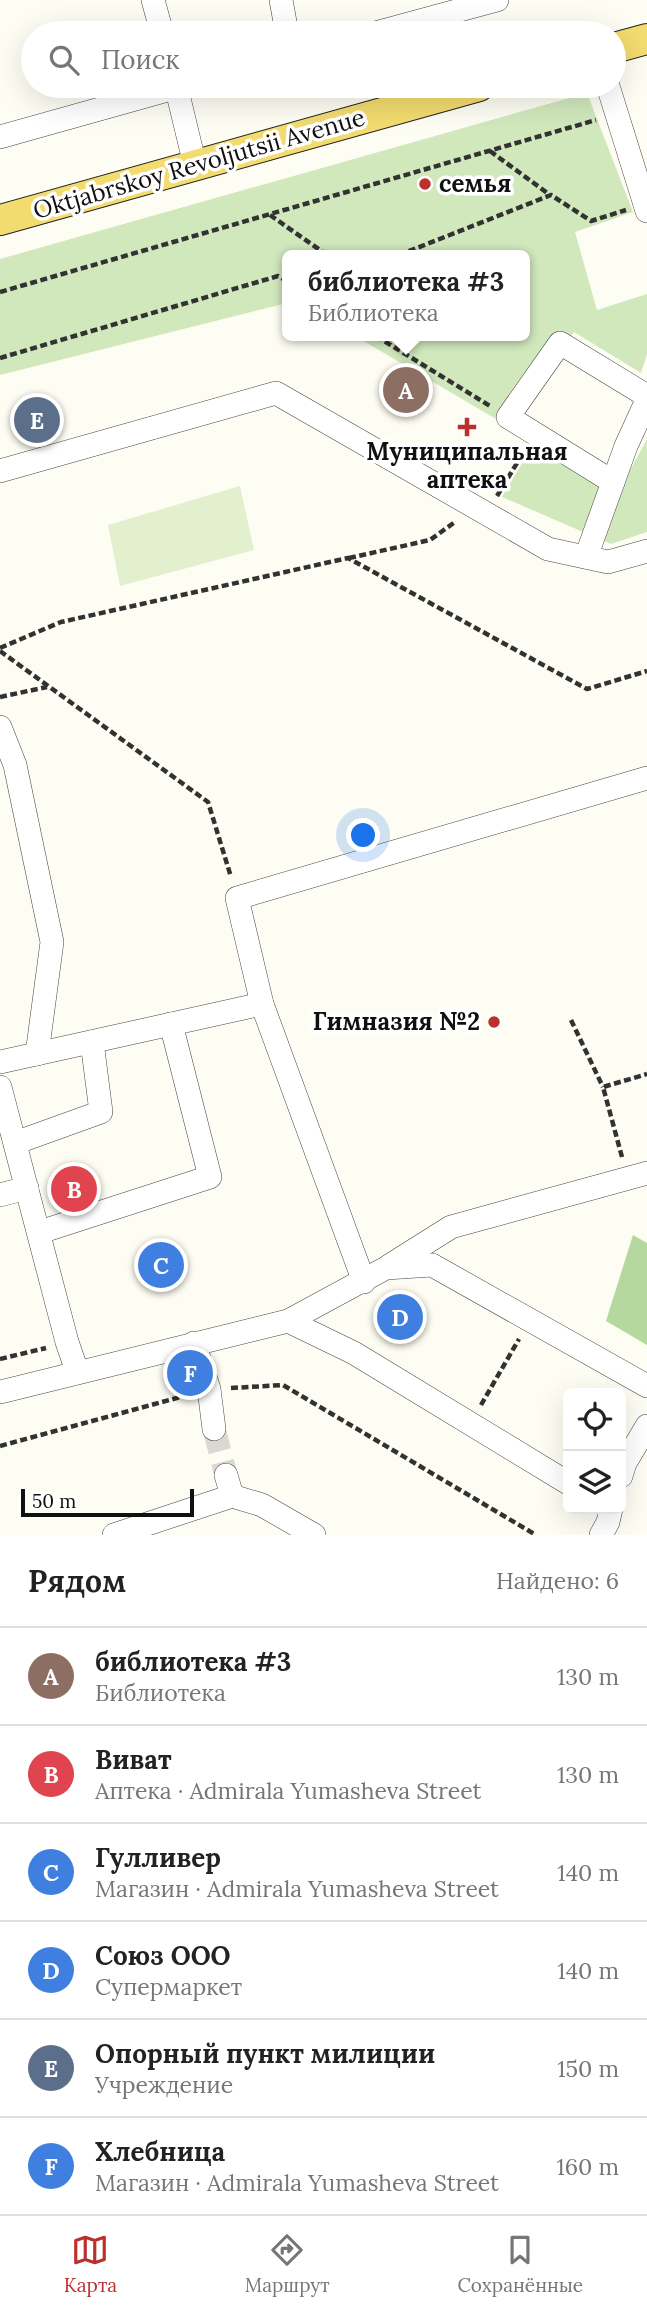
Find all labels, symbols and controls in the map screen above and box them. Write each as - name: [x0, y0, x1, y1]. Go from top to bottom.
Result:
- search box: [21, 21, 626, 98]
- icon: search: [45, 41, 83, 79]
- text: Поиск: [101, 43, 180, 76]
- street label: Oktjabrskoy Revoljutsii Avenue: [29, 101, 368, 226]
- place label: семья: [439, 168, 511, 199]
- marker: семья: [417, 176, 433, 192]
- popup: [282, 250, 530, 341]
- text: библиотека #3: [308, 265, 504, 298]
- text: Библиотека: [308, 298, 439, 327]
- pin: A: [383, 364, 429, 416]
- pin: E: [14, 394, 60, 446]
- marker: Муниципальная аптека: [459, 419, 475, 435]
- place label: Муниципальная аптека: [366, 436, 568, 495]
- your location: [346, 818, 380, 852]
- place label: Гимназия №2: [313, 1006, 480, 1037]
- marker: Гимназия №2: [486, 1014, 502, 1030]
- pin: B: [51, 1163, 97, 1215]
- pin: C: [138, 1239, 184, 1291]
- pin: D: [377, 1291, 423, 1343]
- pin: F: [167, 1347, 213, 1399]
- map controls: [563, 1388, 626, 1514]
- button: locate: [563, 1388, 626, 1451]
- button: layers: [563, 1451, 626, 1514]
- scale bar: [21, 1486, 194, 1518]
- text: 50 m: [32, 1489, 76, 1513]
- text: Рядом: [28, 1562, 126, 1600]
- text: Найдено: 6: [496, 1566, 619, 1595]
- text: библиотека #3: [95, 1645, 291, 1678]
- text: A: [43, 1662, 59, 1691]
- text: 130 m: [557, 1662, 619, 1691]
- text: Библиотека: [95, 1678, 226, 1707]
- text: Виват: [95, 1743, 172, 1776]
- text: B: [43, 1760, 59, 1789]
- text: 130 m: [557, 1760, 619, 1789]
- text: Аптека · Admirala Yumasheva Street: [95, 1776, 481, 1805]
- text: Гулливер: [95, 1841, 221, 1874]
- text: C: [43, 1858, 59, 1887]
- text: 140 m: [557, 1858, 619, 1887]
- text: Магазин · Admirala Yumasheva Street: [95, 1874, 499, 1903]
- text: Союз ООО: [95, 1939, 231, 1972]
- text: D: [42, 1956, 60, 1985]
- text: 140 m: [557, 1956, 619, 1985]
- text: Супермаркет: [95, 1972, 242, 2001]
- text: Опорный пункт милиции: [95, 2037, 435, 2070]
- text: E: [44, 2054, 58, 2083]
- text: 150 m: [557, 2054, 619, 2083]
- text: Учреждение: [95, 2070, 233, 2099]
- text: Хлебница: [95, 2135, 225, 2168]
- text: F: [44, 2152, 58, 2181]
- text: 160 m: [556, 2152, 619, 2181]
- text: Магазин · Admirala Yumasheva Street: [95, 2168, 499, 2197]
- tab: Карта: [64, 2231, 117, 2297]
- tab: Маршрут: [245, 2231, 330, 2297]
- tab: Сохранённые: [457, 2231, 583, 2297]

